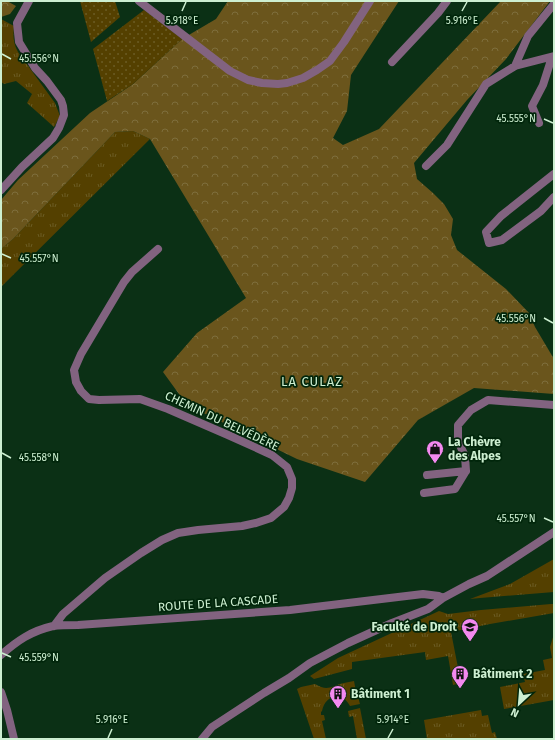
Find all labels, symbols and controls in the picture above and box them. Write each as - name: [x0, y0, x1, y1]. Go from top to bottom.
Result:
- text: 5.918°E: [166, 15, 198, 27]
- text: 5.916°E: [446, 15, 478, 27]
- text: 45.556°N: [19, 53, 59, 65]
- text: 45.555°N: [496, 113, 536, 125]
- text: 45.557°N: [19, 253, 59, 265]
- text: 45.556°N: [496, 313, 536, 325]
- district label: LA CULAZ: [281, 374, 343, 389]
- street label: CHEMIN DU BELVÉDÈRE: [163, 388, 282, 454]
- place label: La Chèvre des Alpes: [448, 435, 501, 463]
- shop icon: La Chèvre des Alpes: [425, 439, 445, 464]
- text: 45.558°N: [19, 452, 59, 464]
- text: 45.557°N: [496, 513, 536, 525]
- street label: ROUTE DE LA CASCADE: [157, 592, 279, 614]
- school or university icon: Faculté de Droit: [460, 617, 480, 642]
- place label: Faculté de Droit: [371, 620, 457, 634]
- text: 45.559°N: [19, 652, 59, 664]
- building icon: Bâtiment 2: [450, 664, 470, 689]
- place label: Bâtiment 2: [473, 667, 532, 681]
- building icon: Bâtiment 1: [328, 684, 348, 709]
- north arrow: [499, 684, 539, 724]
- place label: Bâtiment 1: [351, 687, 410, 701]
- text: N: [509, 705, 521, 720]
- text: 5.916°E: [96, 714, 128, 726]
- text: 5.914°E: [377, 714, 409, 726]

